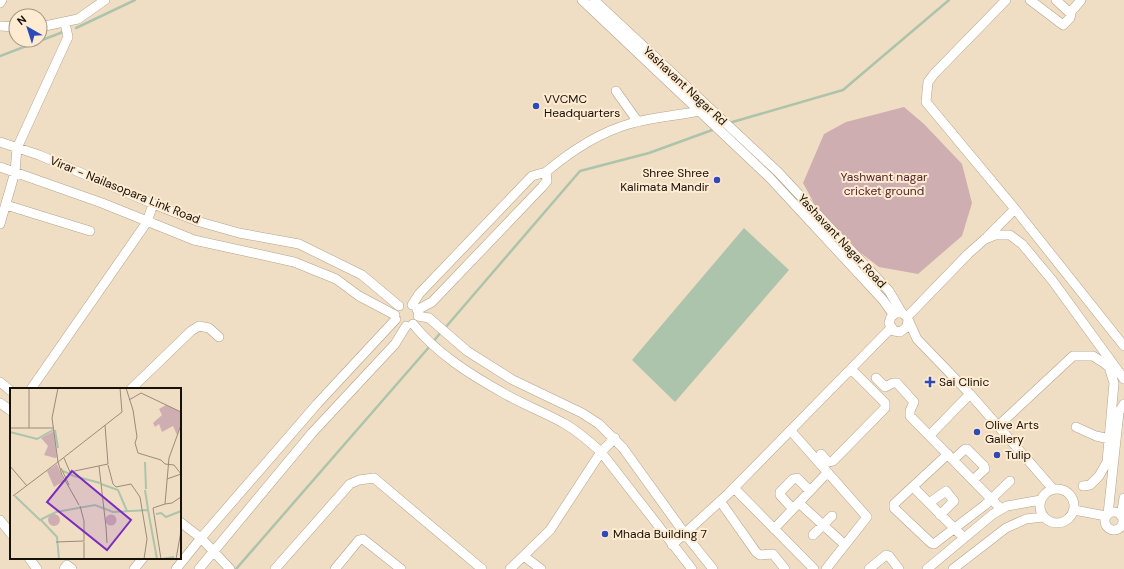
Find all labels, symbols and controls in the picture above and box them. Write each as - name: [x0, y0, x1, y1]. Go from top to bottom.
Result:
- north arrow: [8, 8, 48, 48]
- text: N: [14, 12, 29, 28]
- street label: Yashavant Nagar Rd: [640, 43, 730, 129]
- place label: VVCMC Headquarters: [544, 91, 620, 121]
- marker: VVCMC Headquarters: [531, 101, 541, 111]
- street label: Virar - Nailasopara Link Road: [47, 152, 203, 228]
- place label: Shree Shree Kalimata Mandir: [620, 165, 710, 195]
- park label: Yashwant nagar cricket ground: [841, 169, 928, 199]
- marker: Shree Shree Kalimata Mandir: [712, 175, 722, 185]
- street label: Yashavant Nagar Road: [794, 191, 890, 291]
- place label: Sai Clinic: [939, 374, 989, 390]
- marker: Sai Clinic: [924, 376, 936, 388]
- inset map: [10, 388, 181, 559]
- place label: Olive Arts Gallery: [985, 417, 1039, 447]
- marker: Olive Arts Gallery: [972, 427, 982, 437]
- place label: Tulip: [1005, 447, 1031, 463]
- marker: Tulip: [992, 450, 1002, 460]
- place label: Mhada Building 7: [613, 526, 707, 542]
- marker: Mhada Building 7: [600, 529, 610, 539]

